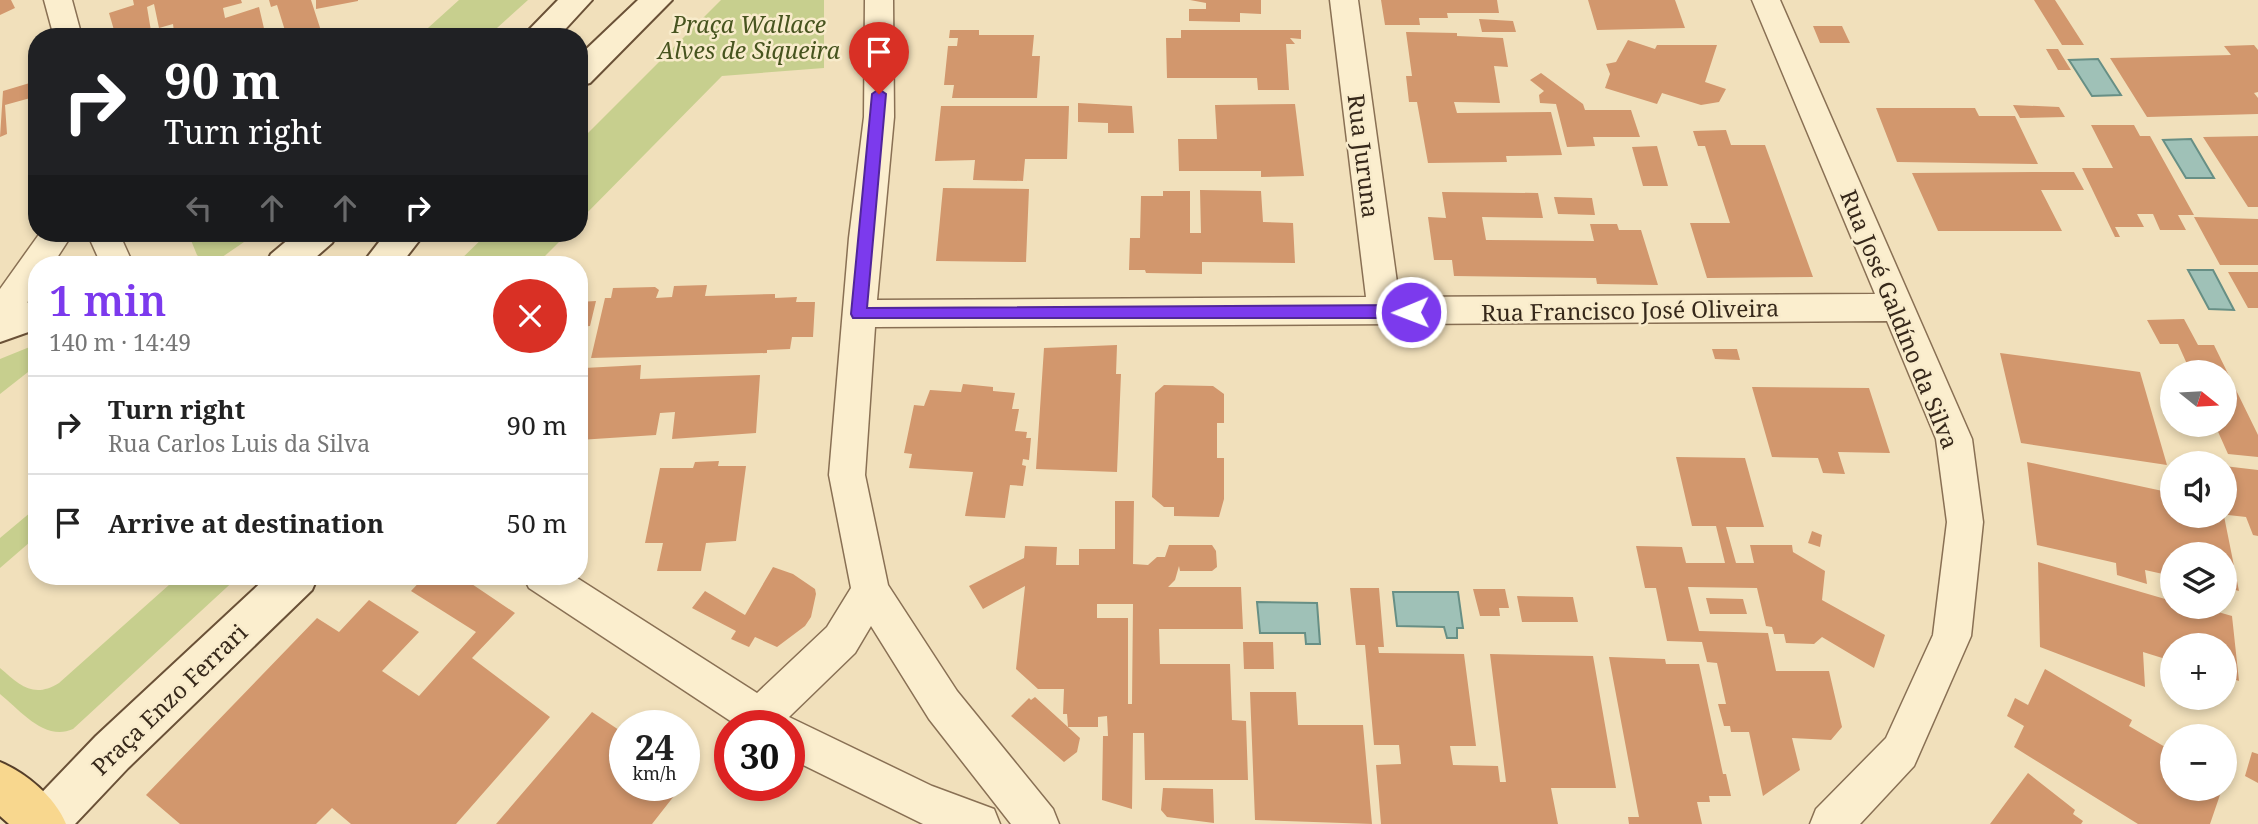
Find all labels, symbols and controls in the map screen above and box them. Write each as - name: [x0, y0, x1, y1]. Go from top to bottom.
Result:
- park label: Praça Wallace Alves de Siqueira: [656, 8, 841, 66]
- pin: [849, 22, 909, 94]
- icon: arrive: [860, 33, 898, 71]
- text: 90 m: [164, 47, 280, 113]
- icon: right: [49, 56, 140, 147]
- street label: Rua Juruna: [1341, 92, 1387, 220]
- text: Turn right: [164, 110, 322, 153]
- street label: Rua José Galdíno da Silva: [1833, 185, 1967, 453]
- icon: left: [180, 189, 218, 227]
- icon: ahead: [253, 189, 291, 227]
- icon: ahead: [326, 189, 364, 227]
- icon: right: [399, 189, 437, 227]
- text: 1 min: [49, 271, 166, 328]
- position arrow: [1374, 275, 1448, 349]
- button: close: [493, 279, 567, 353]
- street label: Rua Francisco José Oliveira: [1481, 291, 1779, 329]
- text: 140 m · 14:49: [49, 326, 191, 358]
- north arrow: [2160, 360, 2236, 438]
- map controls: [2160, 360, 2237, 801]
- text: Turn right: [108, 391, 245, 427]
- icon: right: [49, 406, 87, 444]
- text: 90 m: [507, 407, 567, 443]
- text: Rua Carlos Luis da Silva: [108, 427, 370, 459]
- button: sound: [2160, 451, 2237, 528]
- icon: arrive: [49, 504, 87, 542]
- text: Arrive at destination: [108, 505, 384, 541]
- text: 50 m: [507, 505, 567, 541]
- button: layers: [2160, 542, 2237, 619]
- street label: Praça Enzo Ferrari: [84, 616, 254, 782]
- button: +: [2160, 633, 2237, 710]
- speed limit sign: 30: [714, 710, 805, 801]
- text: 24: [635, 723, 674, 770]
- button: −: [2160, 724, 2237, 801]
- text: km/h: [632, 761, 677, 785]

